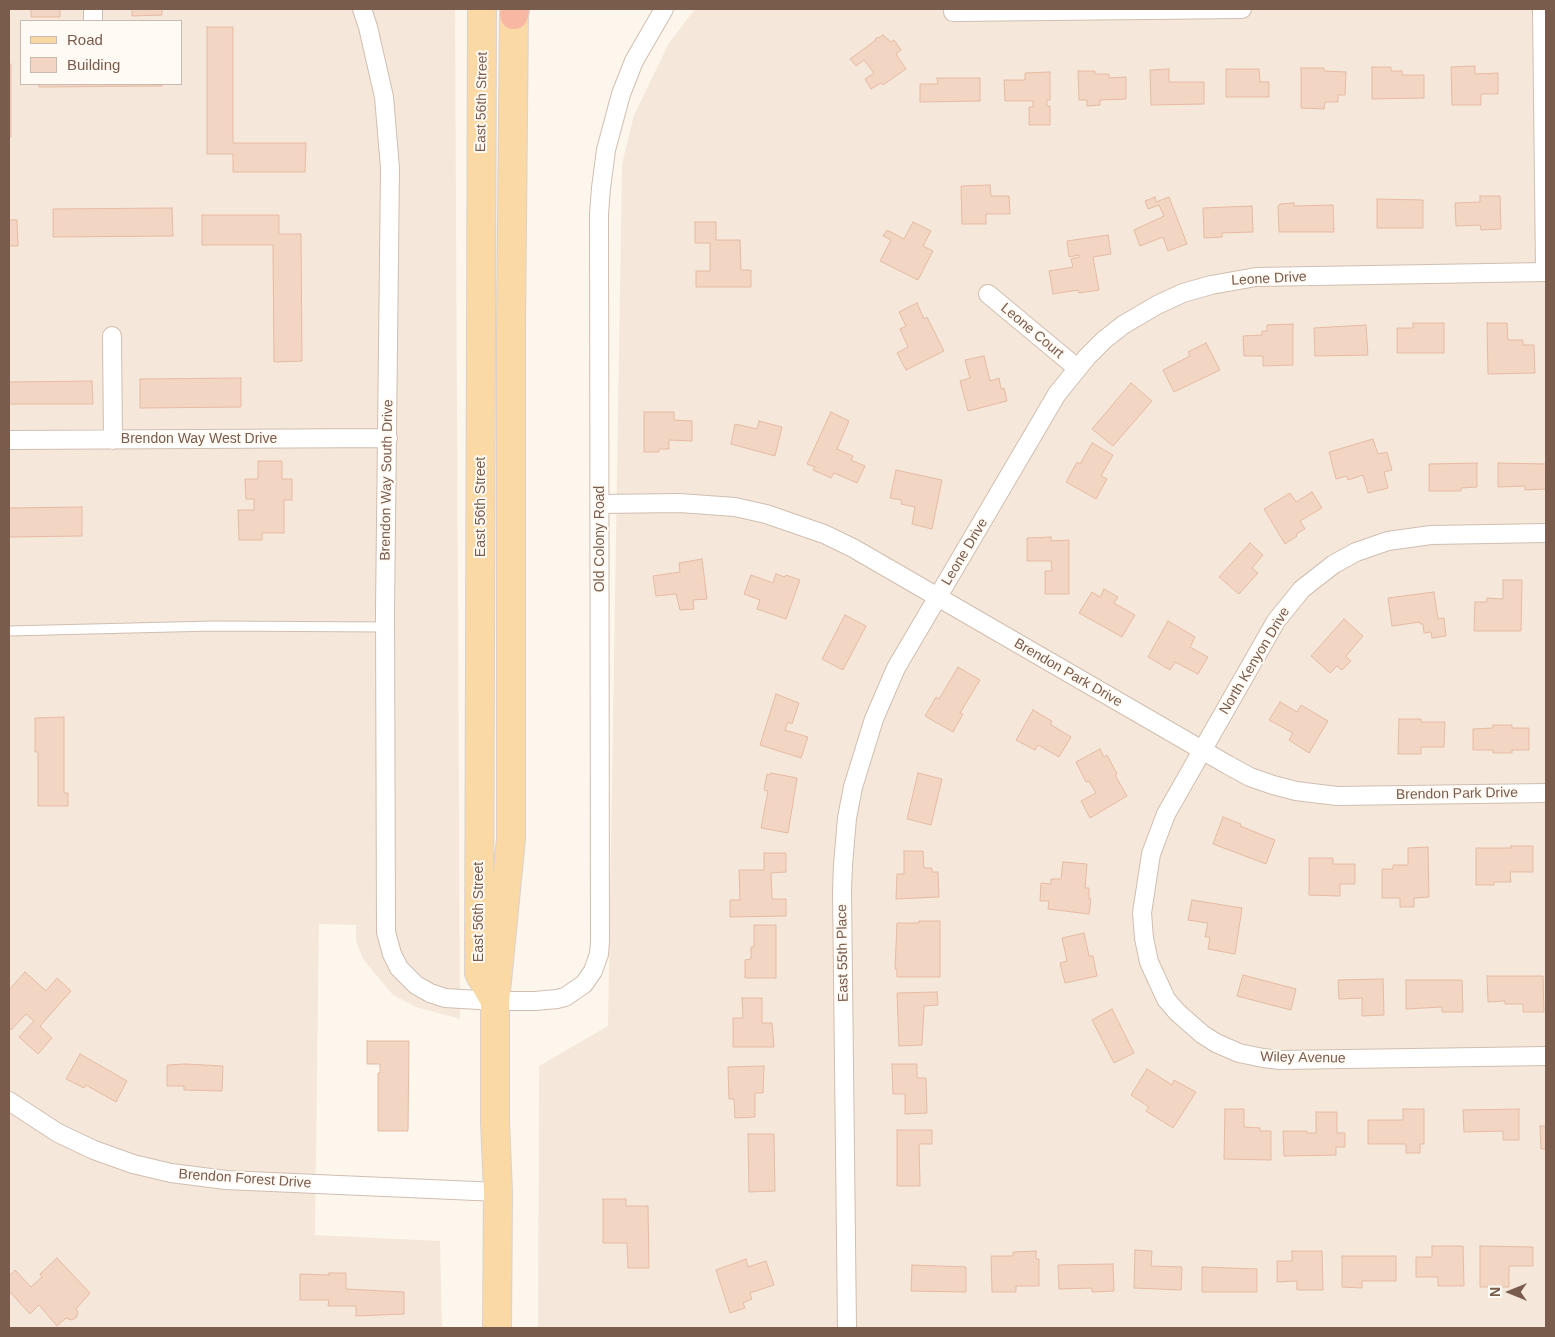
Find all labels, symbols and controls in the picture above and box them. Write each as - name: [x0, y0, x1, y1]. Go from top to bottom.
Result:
- legend: [20, 20, 182, 85]
- text: Road: [67, 31, 103, 48]
- street label: East 56th Street: [473, 52, 491, 152]
- text: Building: [67, 56, 120, 73]
- street label: Leone Drive: [1231, 269, 1307, 289]
- street label: Leone Court: [997, 300, 1067, 362]
- street label: Brendon Way South Drive: [377, 399, 397, 561]
- street label: Brendon Way West Drive: [121, 431, 277, 447]
- street label: East 56th Street: [473, 457, 489, 557]
- street label: Old Colony Road: [592, 486, 608, 592]
- street label: Leone Drive: [938, 515, 992, 589]
- street label: North Kenyon Drive: [1216, 604, 1294, 718]
- street label: Brendon Park Drive: [1011, 635, 1125, 711]
- street label: Brendon Park Drive: [1396, 785, 1518, 803]
- street label: East 56th Street: [471, 862, 487, 962]
- street label: East 55th Place: [834, 904, 852, 1002]
- street label: Wiley Avenue: [1260, 1049, 1346, 1067]
- street label: Brendon Forest Drive: [178, 1166, 312, 1192]
- north arrow: [1485, 1267, 1535, 1317]
- text: N: [1487, 1287, 1503, 1297]

